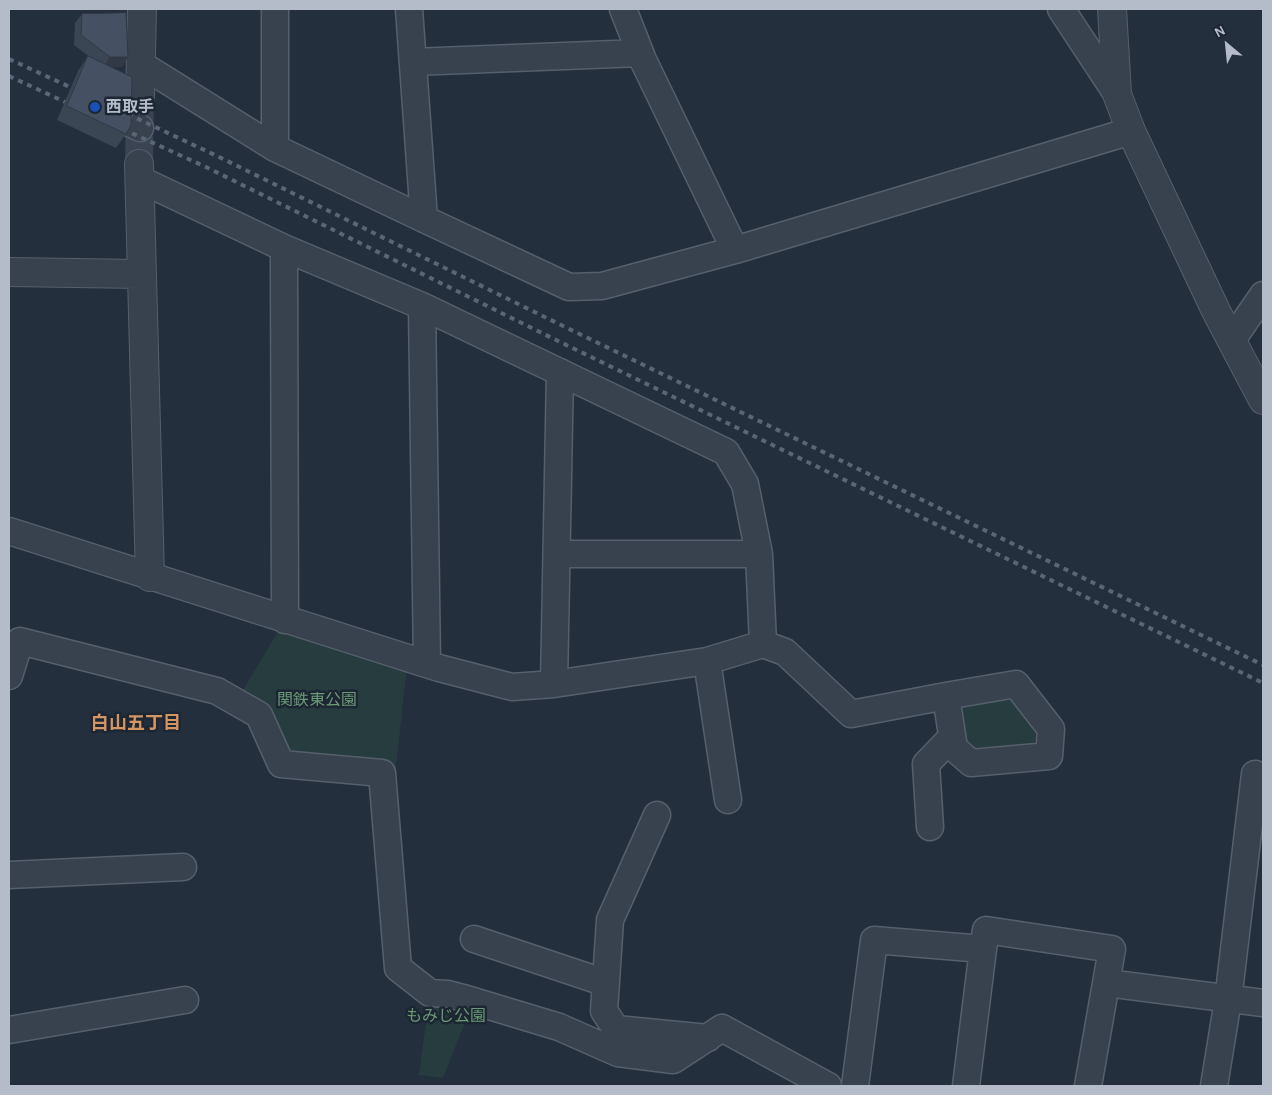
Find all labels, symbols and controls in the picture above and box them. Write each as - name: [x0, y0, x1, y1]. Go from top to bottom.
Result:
- north arrow: [1202, 20, 1252, 70]
- text: N: [1211, 21, 1228, 41]
- place label: 西取手: [106, 97, 154, 117]
- marker: 西取手: [88, 100, 102, 114]
- park label: 関鉄東公園: [277, 690, 357, 710]
- district label: 白山五丁目: [91, 713, 181, 735]
- park label: もみじ公園: [406, 1006, 486, 1026]

